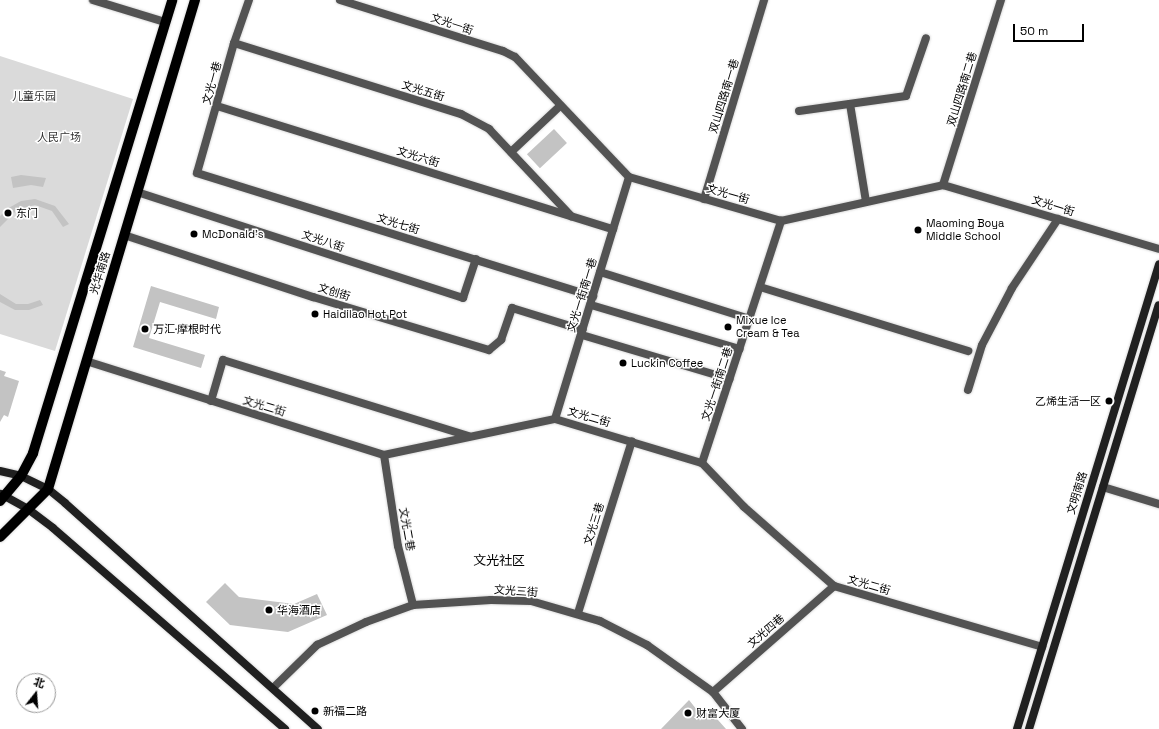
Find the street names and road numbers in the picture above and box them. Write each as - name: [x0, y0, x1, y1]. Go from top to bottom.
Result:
- street label: 文光一街: [429, 11, 475, 37]
- street label: 双山四路南二巷: [944, 50, 980, 128]
- street label: 双山四路南一巷: [706, 57, 742, 135]
- street label: 文光一巷: [200, 60, 224, 106]
- street label: 文光五街: [400, 78, 446, 104]
- street label: 文光六街: [395, 144, 441, 170]
- street label: 文光一街: [705, 182, 751, 206]
- street label: 文光一街: [1030, 193, 1076, 219]
- street label: 文光七街: [375, 211, 421, 237]
- street label: 文光八街: [300, 228, 346, 254]
- street label: 光华南路: [87, 250, 113, 296]
- street label: 文光一街南一巷: [564, 256, 600, 334]
- street label: 文创街: [316, 281, 352, 303]
- street label: 文光一街南二巷: [699, 345, 735, 423]
- street label: 文光二街: [241, 393, 287, 419]
- street label: 文光二街: [566, 405, 612, 429]
- street label: 文明南路: [1064, 470, 1090, 516]
- street label: 文光三巷: [581, 501, 607, 547]
- street label: 文光二巷: [397, 506, 417, 552]
- street label: 文光二街: [846, 573, 892, 597]
- street label: 文光三街: [494, 583, 538, 599]
- street label: 文光四巷: [745, 612, 787, 650]

